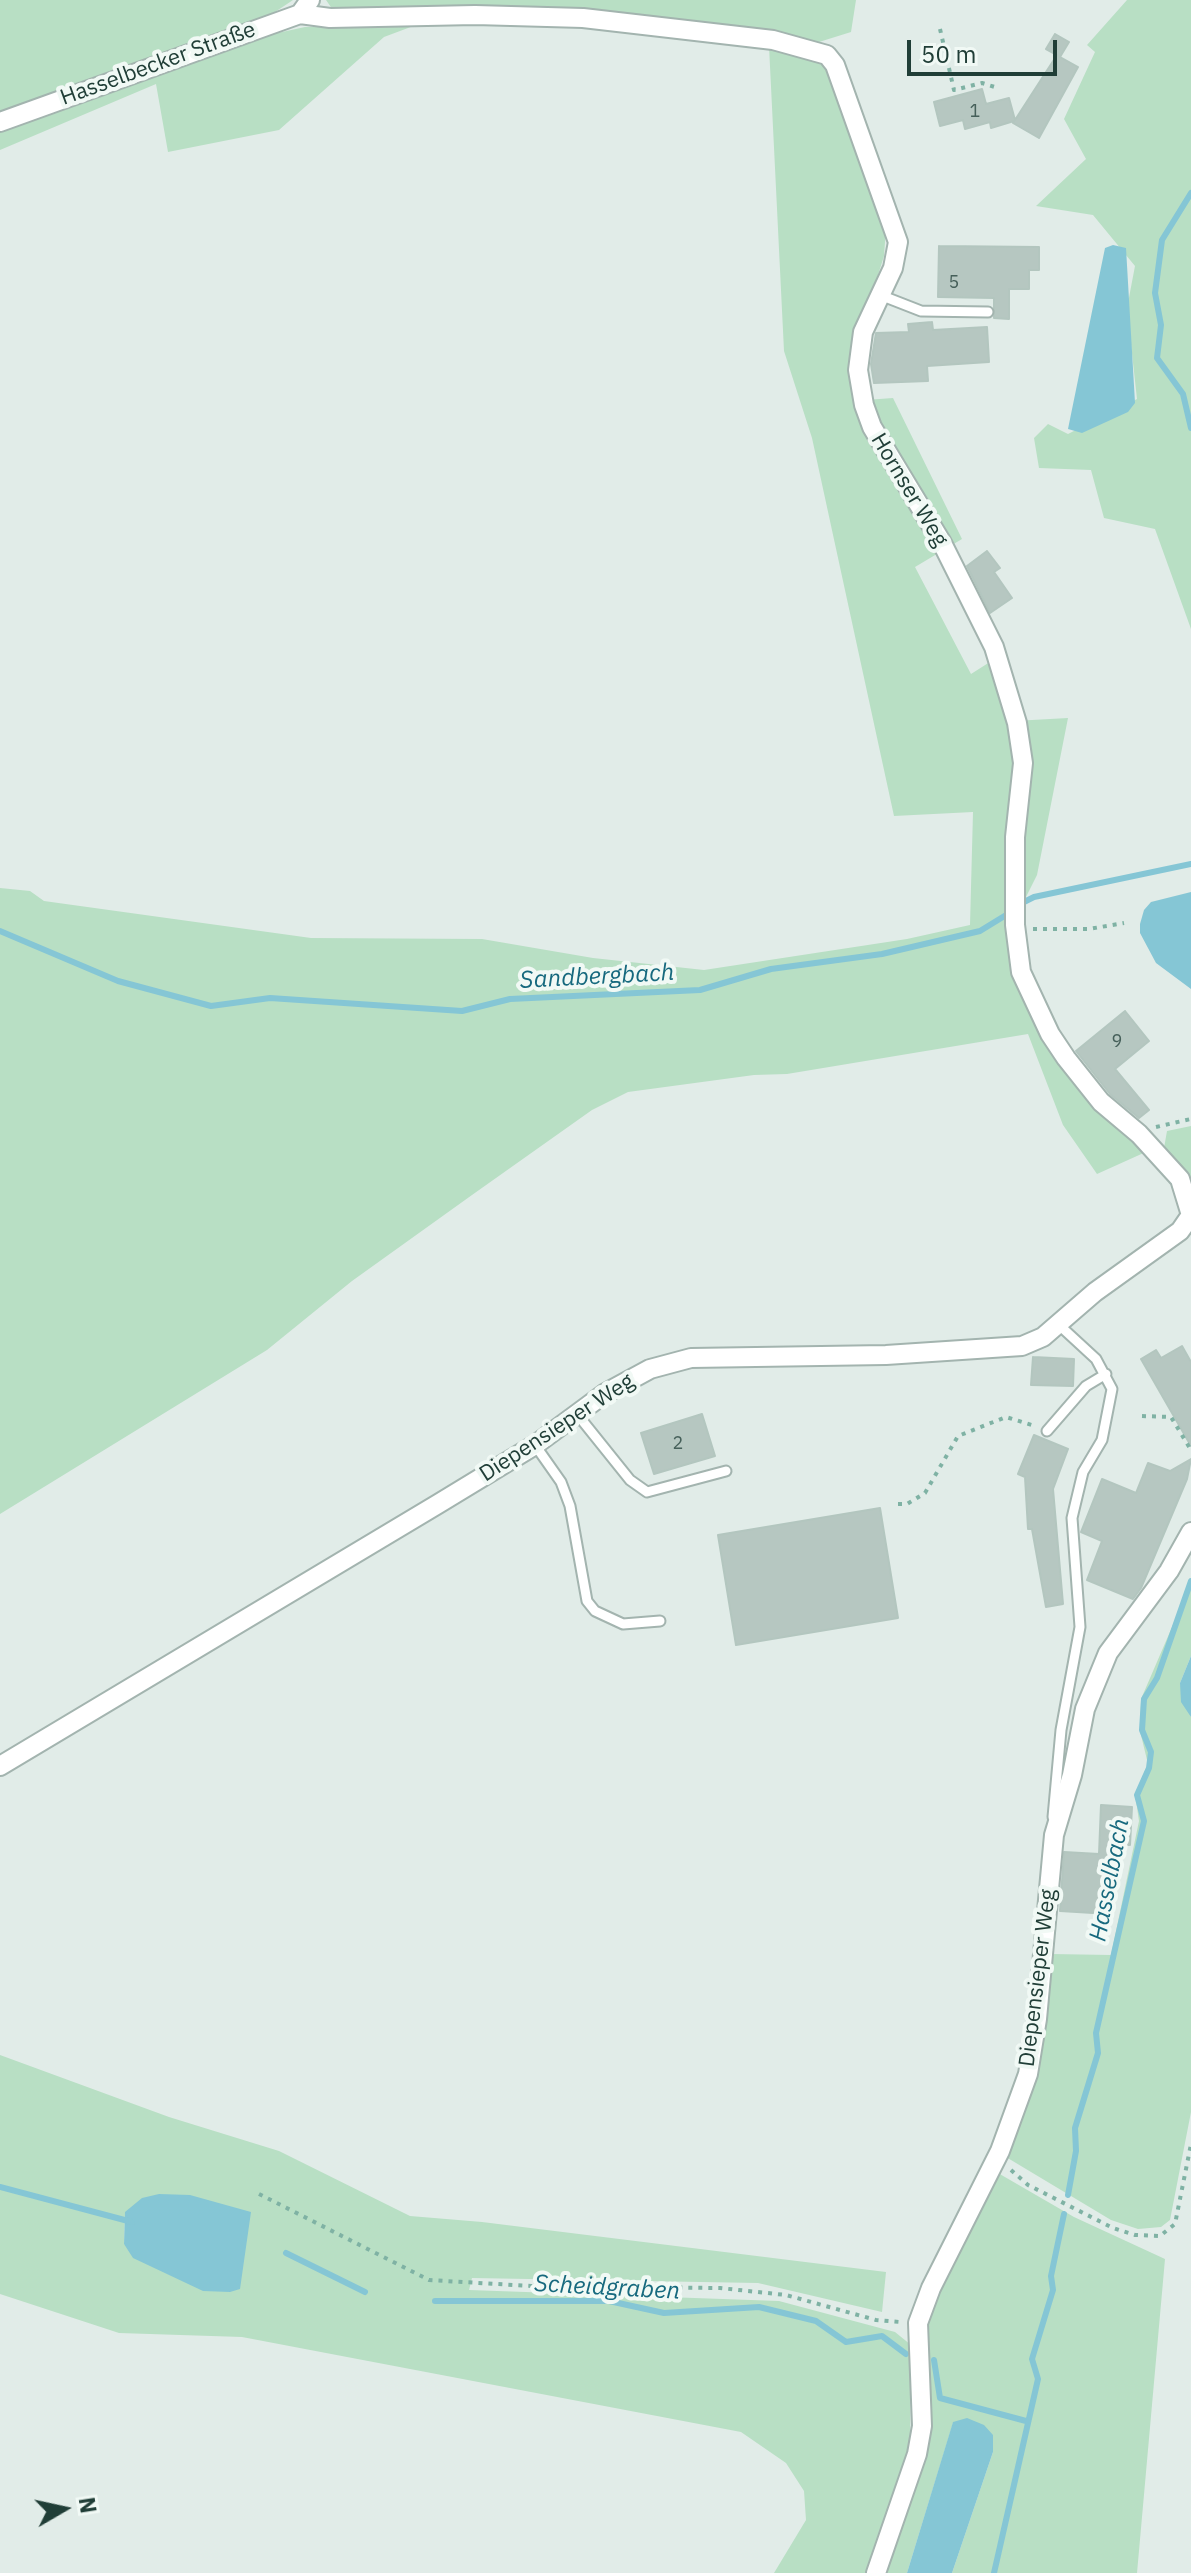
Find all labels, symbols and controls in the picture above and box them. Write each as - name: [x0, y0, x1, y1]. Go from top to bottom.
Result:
- street label: Hasselbecker Straße: [57, 16, 259, 112]
- scale bar: [911, 24, 1061, 74]
- text: 50 m: [921, 38, 976, 70]
- house number: 1: [970, 101, 980, 123]
- house number: 5: [949, 272, 959, 294]
- street label: Hornser Weg: [865, 429, 953, 551]
- water label: Sandbergbach: [519, 959, 675, 995]
- house number: 9: [1112, 1031, 1122, 1053]
- street label: Diepensieper Weg: [475, 1368, 639, 1488]
- house number: 2: [673, 1433, 683, 1455]
- water label: Hasselbach: [1084, 1816, 1136, 1944]
- street label: Diepensieper Weg: [1014, 1888, 1062, 2068]
- water label: Scheidgraben: [533, 2270, 681, 2306]
- north arrow: [24, 2469, 104, 2549]
- text: N: [73, 2495, 104, 2515]

